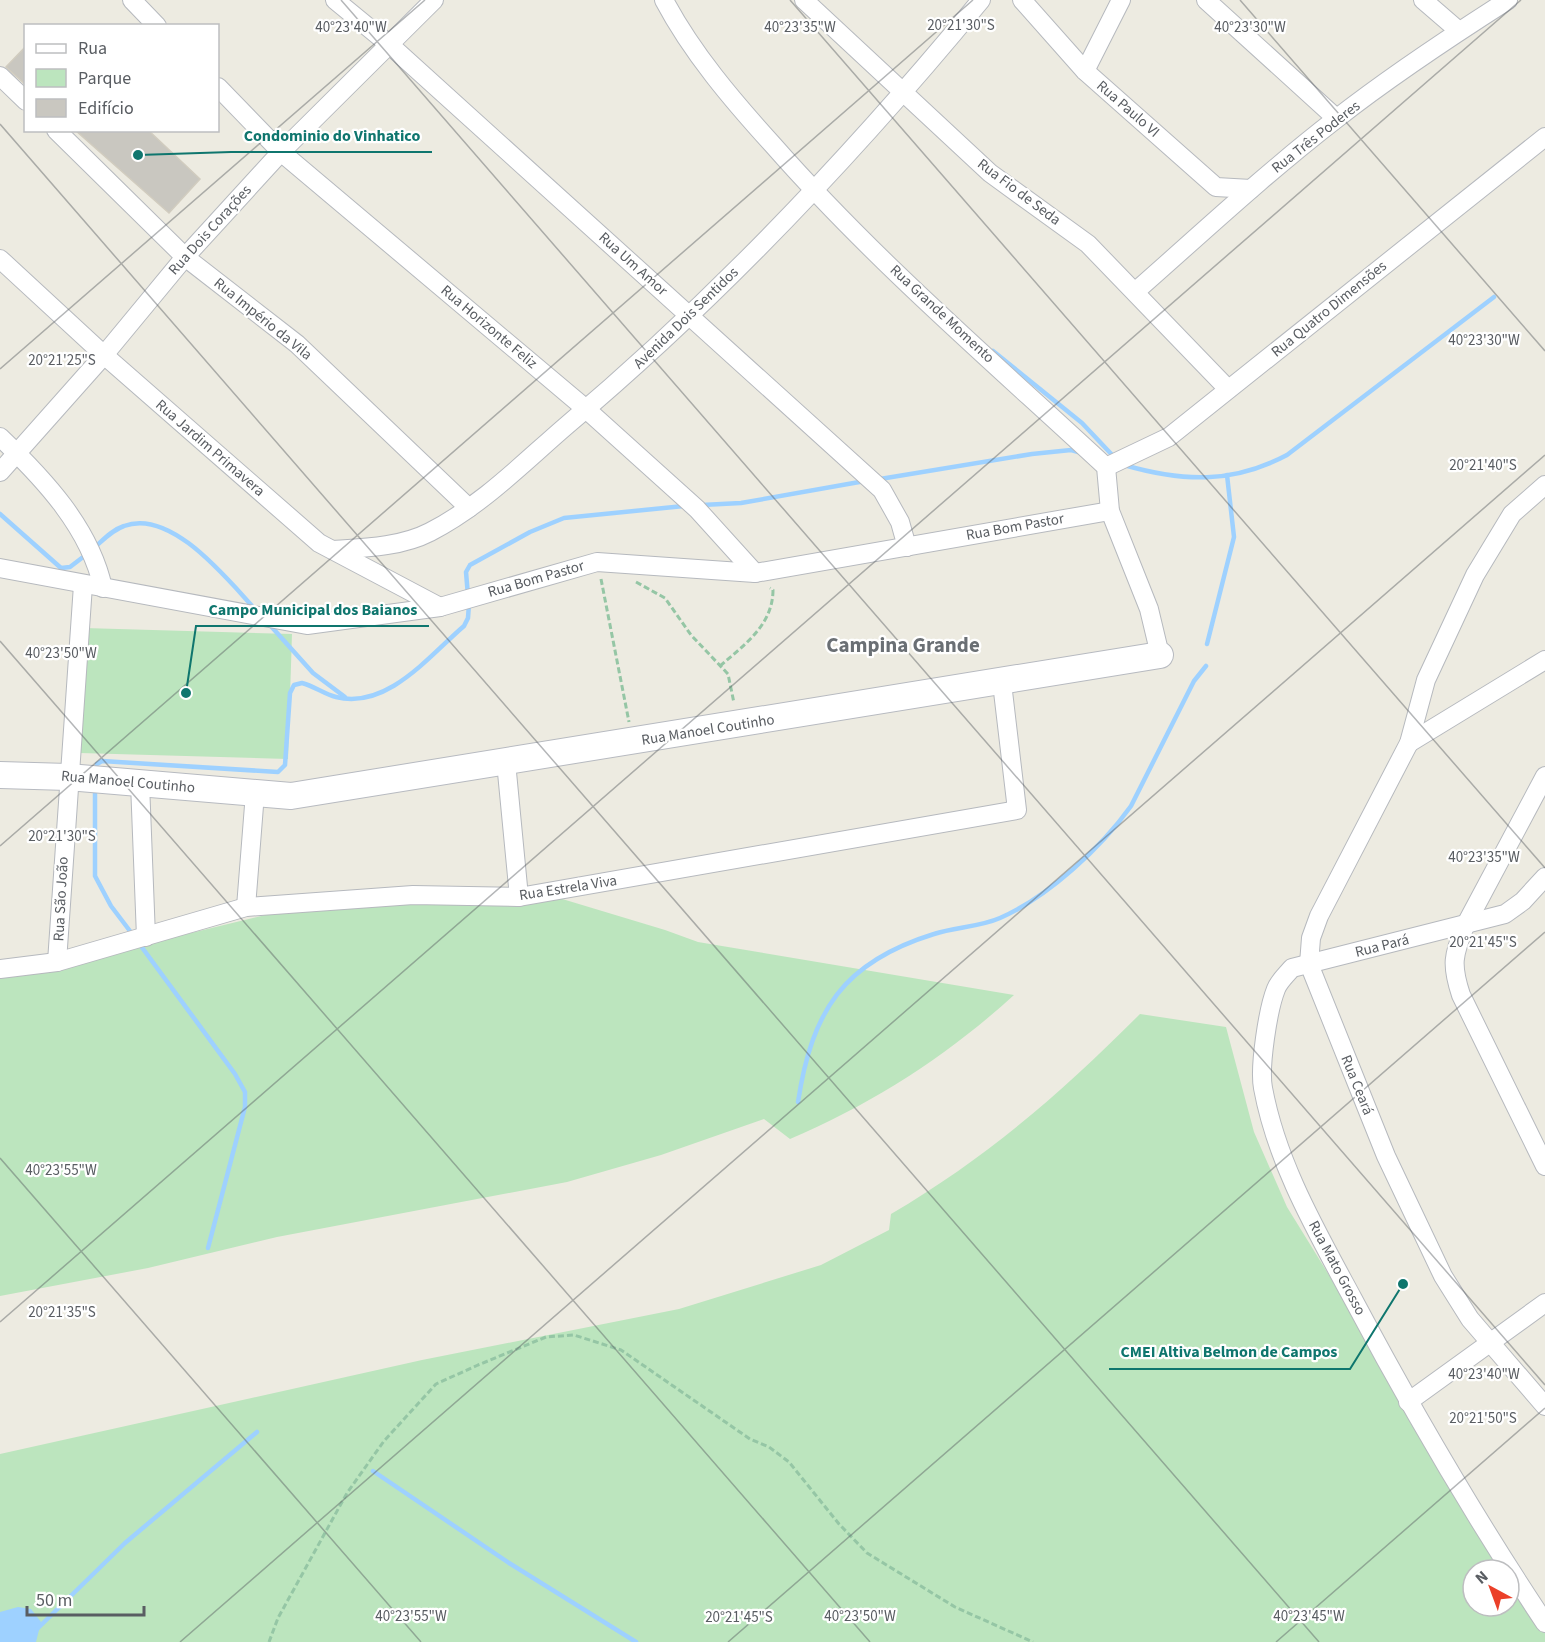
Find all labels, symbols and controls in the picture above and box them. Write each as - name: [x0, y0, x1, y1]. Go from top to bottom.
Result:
- text: 20°21'30"S: [927, 15, 995, 36]
- text: 40°23'40"W: [315, 17, 387, 38]
- text: 40°23'35"W: [764, 17, 836, 38]
- text: 40°23'30"W: [1214, 17, 1286, 38]
- legend: [24, 24, 219, 132]
- text: Rua: [78, 36, 107, 61]
- text: Parque: [78, 66, 131, 91]
- street label: Rua Paulo VI: [1092, 76, 1164, 142]
- text: Edifício: [78, 96, 134, 121]
- street label: Rua Três Poderes: [1267, 96, 1365, 178]
- callout: Condominio do Vinhatico: [231, 118, 432, 152]
- text: Condominio do Vinhatico: [244, 125, 420, 147]
- street label: Rua Fio de Seda: [973, 154, 1065, 230]
- street label: Rua Dois Corações: [164, 180, 256, 280]
- street label: Rua Um Amor: [594, 227, 673, 301]
- street label: Rua Quatro Dimensões: [1267, 256, 1391, 362]
- street label: Rua Grande Momento: [885, 260, 999, 368]
- street label: Avenida Dois Sentidos: [629, 262, 743, 374]
- street label: Rua Império da Vila: [209, 273, 317, 365]
- street label: Rua Horizonte Feliz: [436, 280, 542, 374]
- text: 40°23'30"W: [1448, 330, 1520, 351]
- text: 20°21'25"S: [28, 350, 96, 371]
- street label: Rua Jardim Primavera: [151, 395, 269, 501]
- text: 20°21'40"S: [1449, 455, 1517, 476]
- street label: Rua Bom Pastor: [964, 508, 1066, 546]
- street label: Rua Bom Pastor: [485, 555, 587, 603]
- callout: Campo Municipal dos Baianos: [196, 592, 429, 626]
- text: Campo Municipal dos Baianos: [209, 599, 417, 621]
- district label: Campina Grande: [826, 630, 980, 660]
- text: 40°23'50"W: [25, 643, 97, 664]
- street label: Rua Manoel Coutinho: [640, 709, 776, 751]
- street label: Rua Manoel Coutinho: [60, 766, 196, 798]
- text: 20°21'30"S: [28, 826, 96, 847]
- text: 40°23'35"W: [1448, 847, 1520, 868]
- street label: Rua São João: [48, 856, 74, 942]
- street label: Rua Estrela Viva: [518, 870, 618, 906]
- street label: Rua Pará: [1353, 929, 1411, 963]
- text: 20°21'45"S: [1449, 932, 1517, 953]
- street label: Rua Ceará: [1335, 1052, 1379, 1118]
- text: 40°23'55"W: [25, 1160, 97, 1181]
- street label: Rua Mato Grosso: [1303, 1217, 1371, 1319]
- text: 20°21'35"S: [28, 1302, 96, 1323]
- callout: CMEI Altiva Belmon de Campos: [1109, 1335, 1350, 1369]
- text: CMEI Altiva Belmon de Campos: [1121, 1341, 1337, 1363]
- text: 40°23'40"W: [1448, 1364, 1520, 1385]
- text: 20°21'50"S: [1449, 1408, 1517, 1429]
- north arrow: [1461, 1558, 1521, 1618]
- text: N: [1471, 1566, 1493, 1589]
- scale bar: [27, 1579, 144, 1617]
- text: 50 m: [36, 1588, 72, 1613]
- text: 40°23'55"W: [375, 1606, 447, 1627]
- text: 40°23'50"W: [824, 1606, 896, 1627]
- text: 40°23'45"W: [1273, 1606, 1345, 1627]
- text: 20°21'45"S: [705, 1607, 773, 1628]

